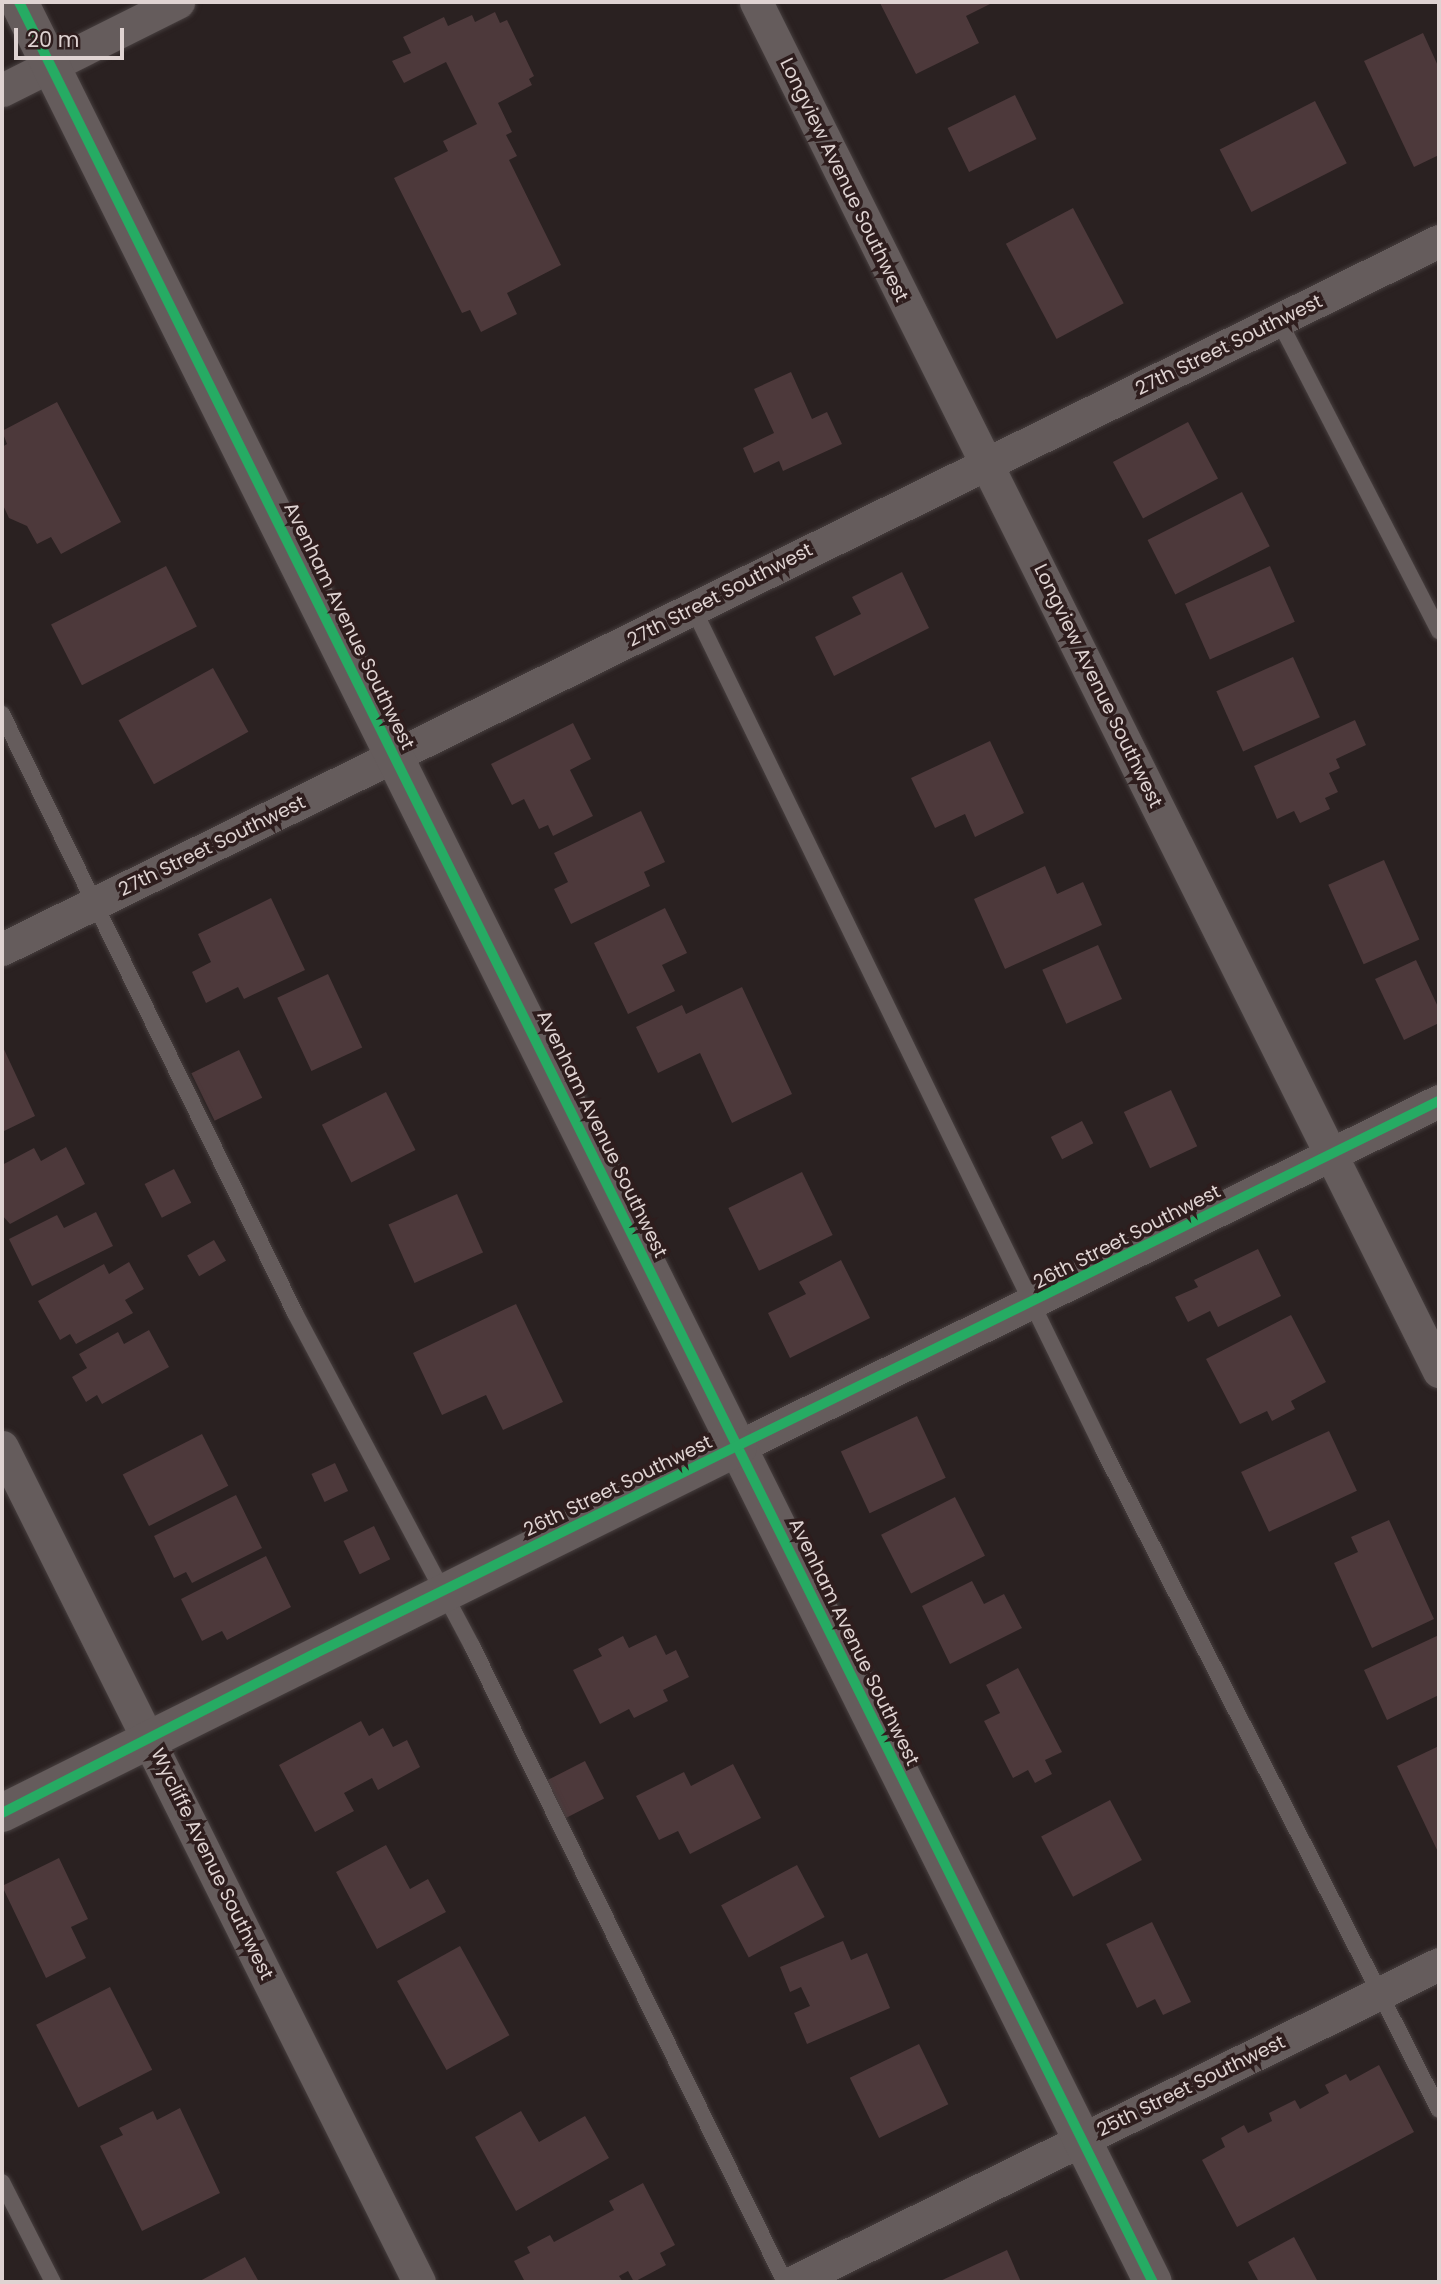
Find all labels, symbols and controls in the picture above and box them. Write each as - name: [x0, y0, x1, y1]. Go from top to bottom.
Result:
- scale bar: [18, 14, 128, 58]
- text: 20 m: [27, 25, 80, 54]
- street label: Longview Avenue Southwest: [775, 54, 913, 306]
- street label: 27th Street Southwest: [1132, 290, 1326, 400]
- street label: Avenham Avenue Southwest: [279, 499, 419, 753]
- street label: 27th Street Southwest: [624, 538, 816, 652]
- street label: Longview Avenue Southwest: [1029, 560, 1167, 812]
- street label: 27th Street Southwest: [115, 791, 309, 901]
- street label: Avenham Avenue Southwest: [532, 1007, 672, 1261]
- street label: 26th Street Southwest: [1030, 1180, 1224, 1294]
- street label: 26th Street Southwest: [520, 1430, 716, 1542]
- street label: Avenham Avenue Southwest: [784, 1515, 924, 1769]
- street label: Wycliffe Avenue Southwest: [146, 1745, 278, 1983]
- street label: 25th Street Southwest: [1093, 2031, 1289, 2141]

